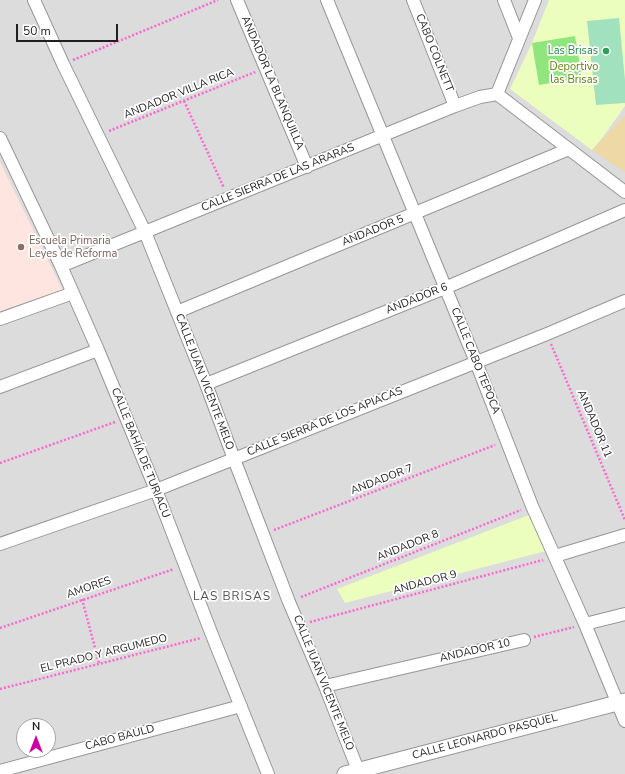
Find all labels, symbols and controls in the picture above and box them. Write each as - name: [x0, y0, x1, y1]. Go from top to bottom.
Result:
- street label: CABO COLNETT: [412, 12, 456, 94]
- street label: ANDADOR LA BLANQUILLA: [238, 14, 306, 152]
- scale bar: [18, 16, 120, 42]
- text: 50 m: [23, 23, 51, 39]
- place label: Las Brisas: [548, 44, 598, 58]
- marker: Las Brisas: [601, 46, 611, 56]
- park label: Deportivo las Brisas: [550, 60, 598, 86]
- street label: ANDADOR VILLA RICA: [122, 66, 236, 122]
- street label: CALLE SIERRA DE LAS ARARAS: [200, 141, 356, 215]
- street label: ANDADOR 5: [340, 213, 406, 249]
- place label: Escuela Primaria Leyes de Reforma: [29, 234, 117, 260]
- marker: Escuela Primaria Leyes de Reforma: [16, 242, 26, 252]
- street label: ANDADOR 6: [384, 281, 450, 317]
- street label: CALLE CABO TEPOCA: [448, 306, 502, 416]
- street label: CALLE JUAN VICENTE MELO: [172, 312, 236, 452]
- street label: CALLE SIERRA DE LOS APIACAS: [245, 385, 405, 459]
- street label: CALLE BAHÍA DE TURIACU: [108, 386, 172, 520]
- street label: ANDADOR 11: [574, 388, 614, 460]
- street label: ANDADOR 7: [349, 462, 415, 498]
- street label: ANDADOR 8: [375, 528, 441, 564]
- street label: ANDADOR 9: [392, 568, 458, 598]
- street label: AMORES: [65, 574, 113, 602]
- district label: LAS BRISAS: [193, 590, 271, 604]
- street label: CALLE JUAN VICENTE MELO: [290, 613, 356, 753]
- street label: EL PRADO Y ARGUMEDO: [39, 632, 169, 676]
- street label: ANDADOR 10: [438, 636, 512, 666]
- street label: CALLE LEONARDO PASQUEL: [411, 711, 559, 763]
- north arrow: [16, 718, 56, 758]
- text: N: [32, 719, 40, 734]
- street label: CABO BAULD: [84, 722, 156, 754]

